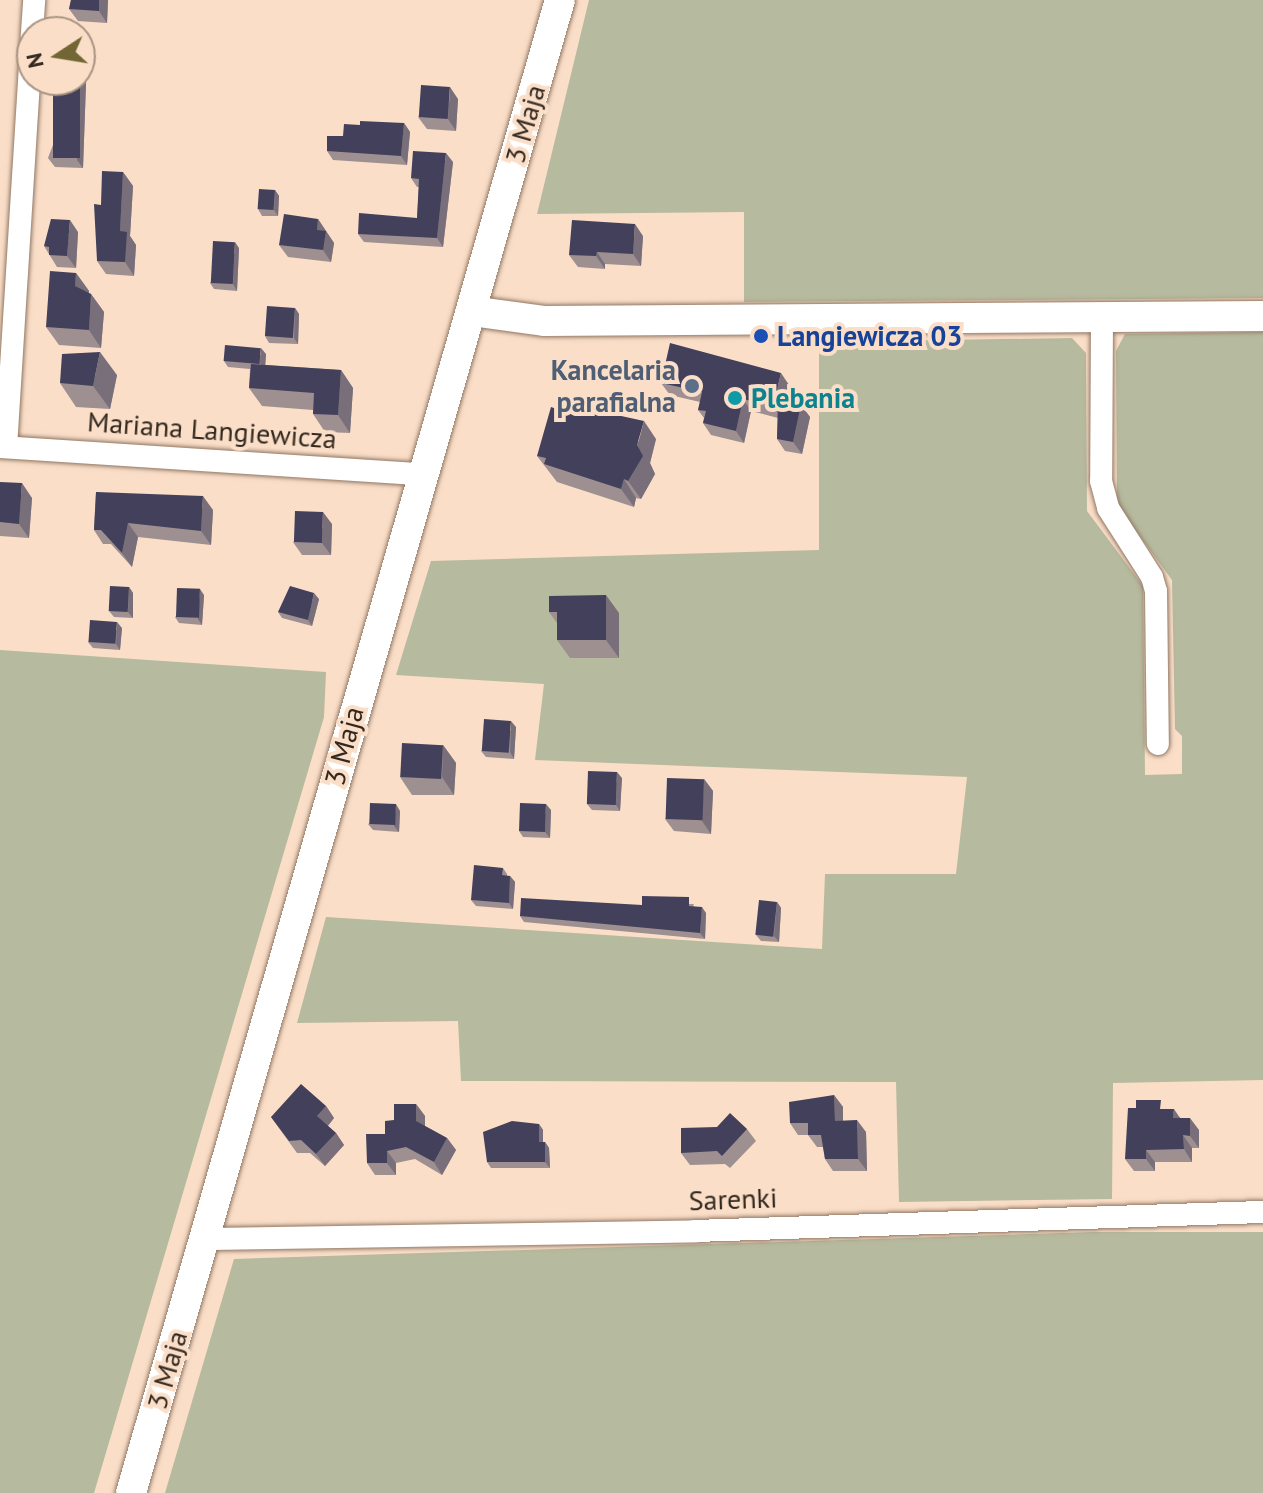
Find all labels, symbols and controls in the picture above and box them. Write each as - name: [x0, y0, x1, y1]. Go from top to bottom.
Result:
- north arrow: [16, 16, 96, 96]
- text: N: [19, 51, 50, 71]
- street label: 3 Maja: [498, 81, 552, 167]
- place label: Langiewicza 03: [777, 319, 962, 353]
- marker: Langiewicza 03: [752, 327, 770, 345]
- place label: Kancelaria parafialna: [551, 353, 676, 419]
- marker: Kancelaria parafialna: [683, 377, 701, 395]
- place label: Plebania: [751, 381, 855, 415]
- marker: Plebania: [726, 389, 744, 407]
- street label: Mariana Langiewicza: [86, 405, 338, 455]
- street label: 3 Maja: [317, 703, 371, 789]
- street label: Sarenki: [688, 1181, 778, 1217]
- street label: 3 Maja: [140, 1327, 194, 1413]

